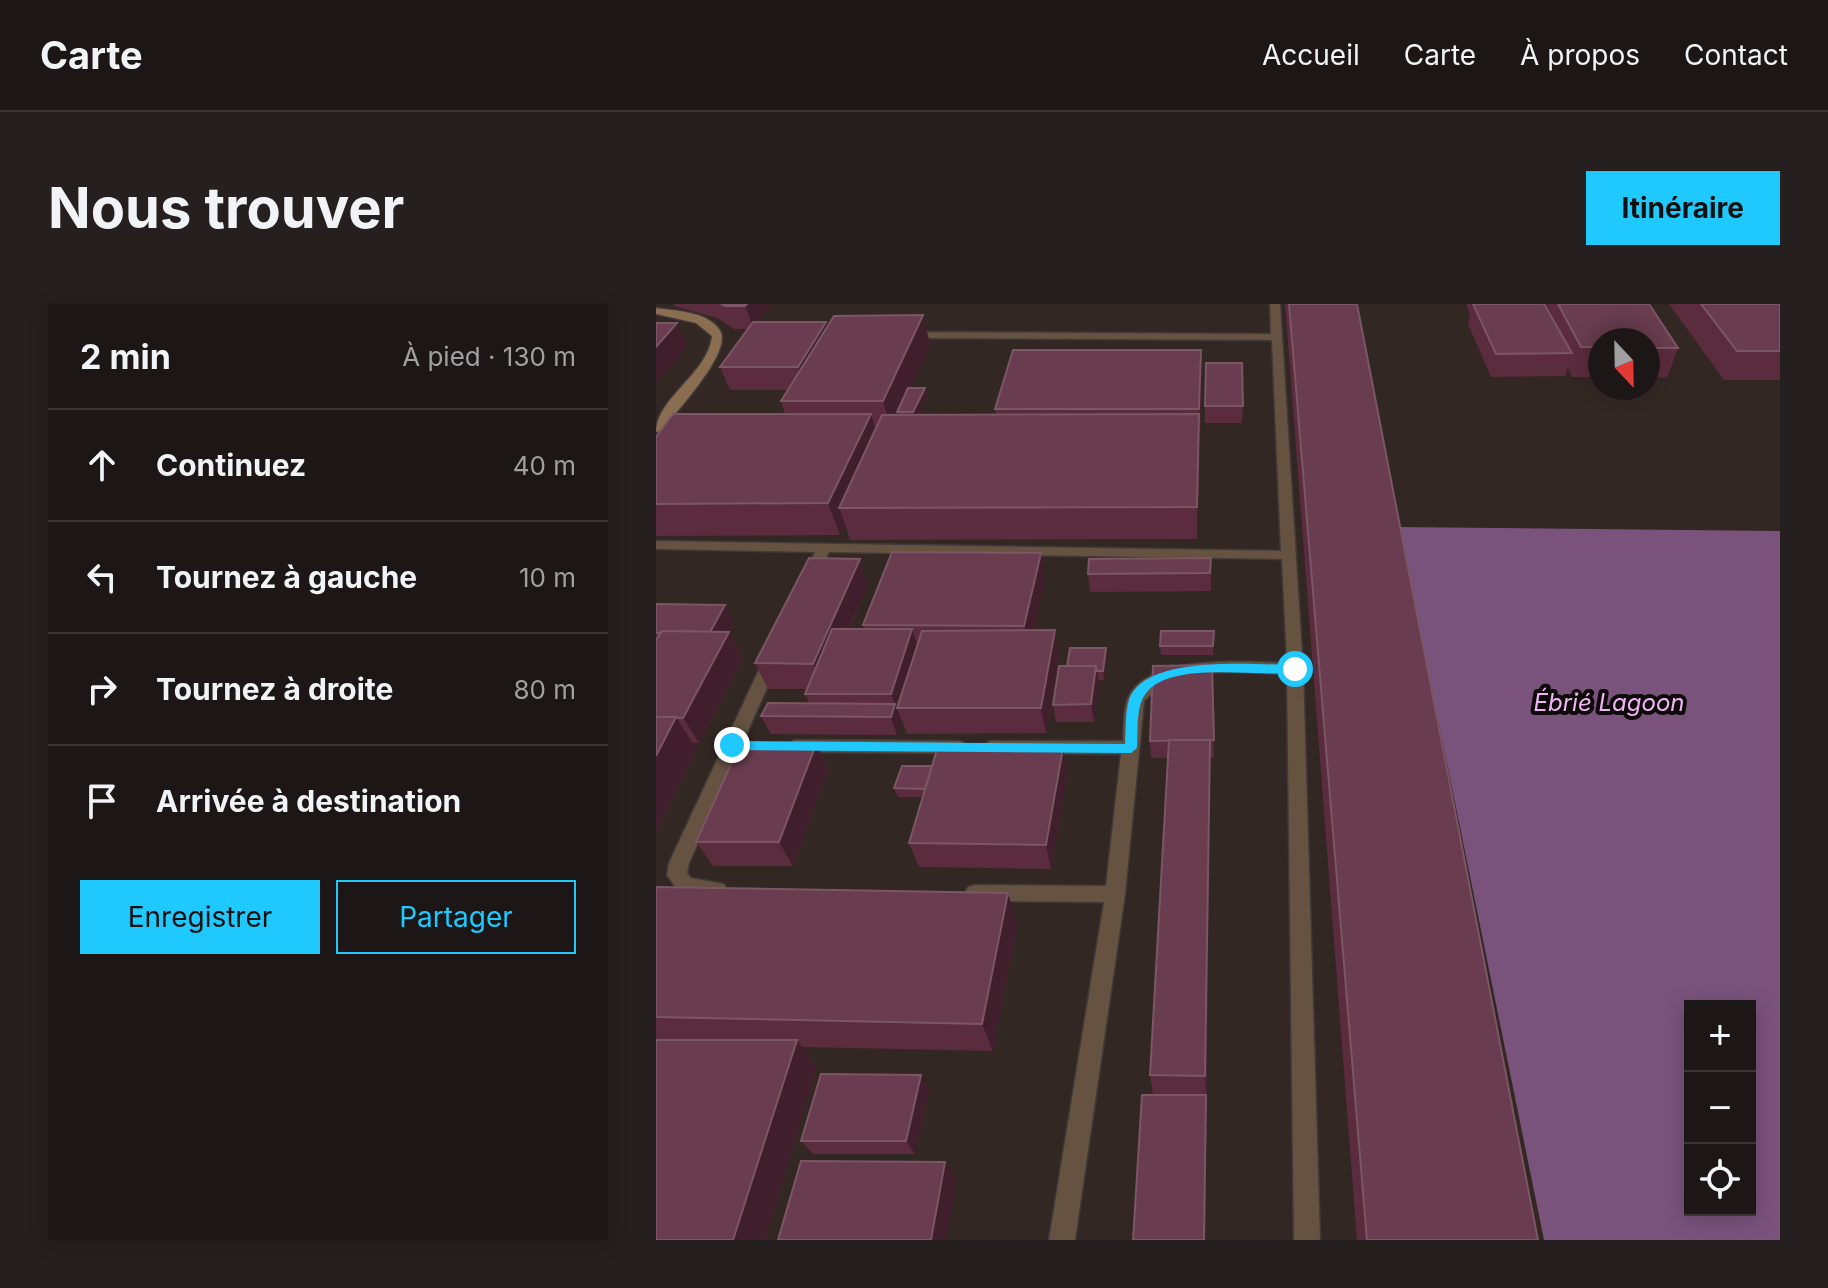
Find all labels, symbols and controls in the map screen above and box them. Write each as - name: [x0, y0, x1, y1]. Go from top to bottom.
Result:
- text: Carte: [40, 32, 143, 78]
- text: Accueil: [1262, 38, 1360, 72]
- text: Carte: [1404, 38, 1476, 72]
- text: À propos: [1520, 38, 1640, 72]
- text: Contact: [1684, 38, 1788, 72]
- button: Itinéraire: [1586, 171, 1780, 245]
- text: Nous trouver: [48, 174, 404, 242]
- north arrow: [1588, 328, 1660, 400]
- text: 2 min: [80, 336, 171, 377]
- text: À pied · 130 m: [402, 341, 576, 372]
- icon: ahead: [80, 443, 124, 487]
- text: Continuez: [156, 447, 306, 483]
- text: 40 m: [513, 450, 576, 481]
- icon: left: [80, 555, 124, 599]
- text: Tournez à gauche: [156, 559, 417, 595]
- text: 10 m: [519, 562, 576, 593]
- route start: [1277, 651, 1313, 687]
- icon: right: [80, 667, 124, 711]
- text: Tournez à droite: [156, 671, 393, 707]
- text: 80 m: [513, 674, 576, 705]
- water label: Ébrié Lagoon: [1534, 687, 1684, 717]
- route end: [714, 727, 750, 763]
- icon: arrive: [80, 779, 124, 823]
- text: Arrivée à destination: [156, 783, 461, 819]
- button: Enregistrer: [80, 880, 320, 954]
- button: Partager: [336, 880, 576, 954]
- map controls: [1684, 1000, 1756, 1216]
- button: +: [1684, 1000, 1756, 1072]
- button: −: [1684, 1072, 1756, 1144]
- button: locate: [1684, 1144, 1756, 1216]

